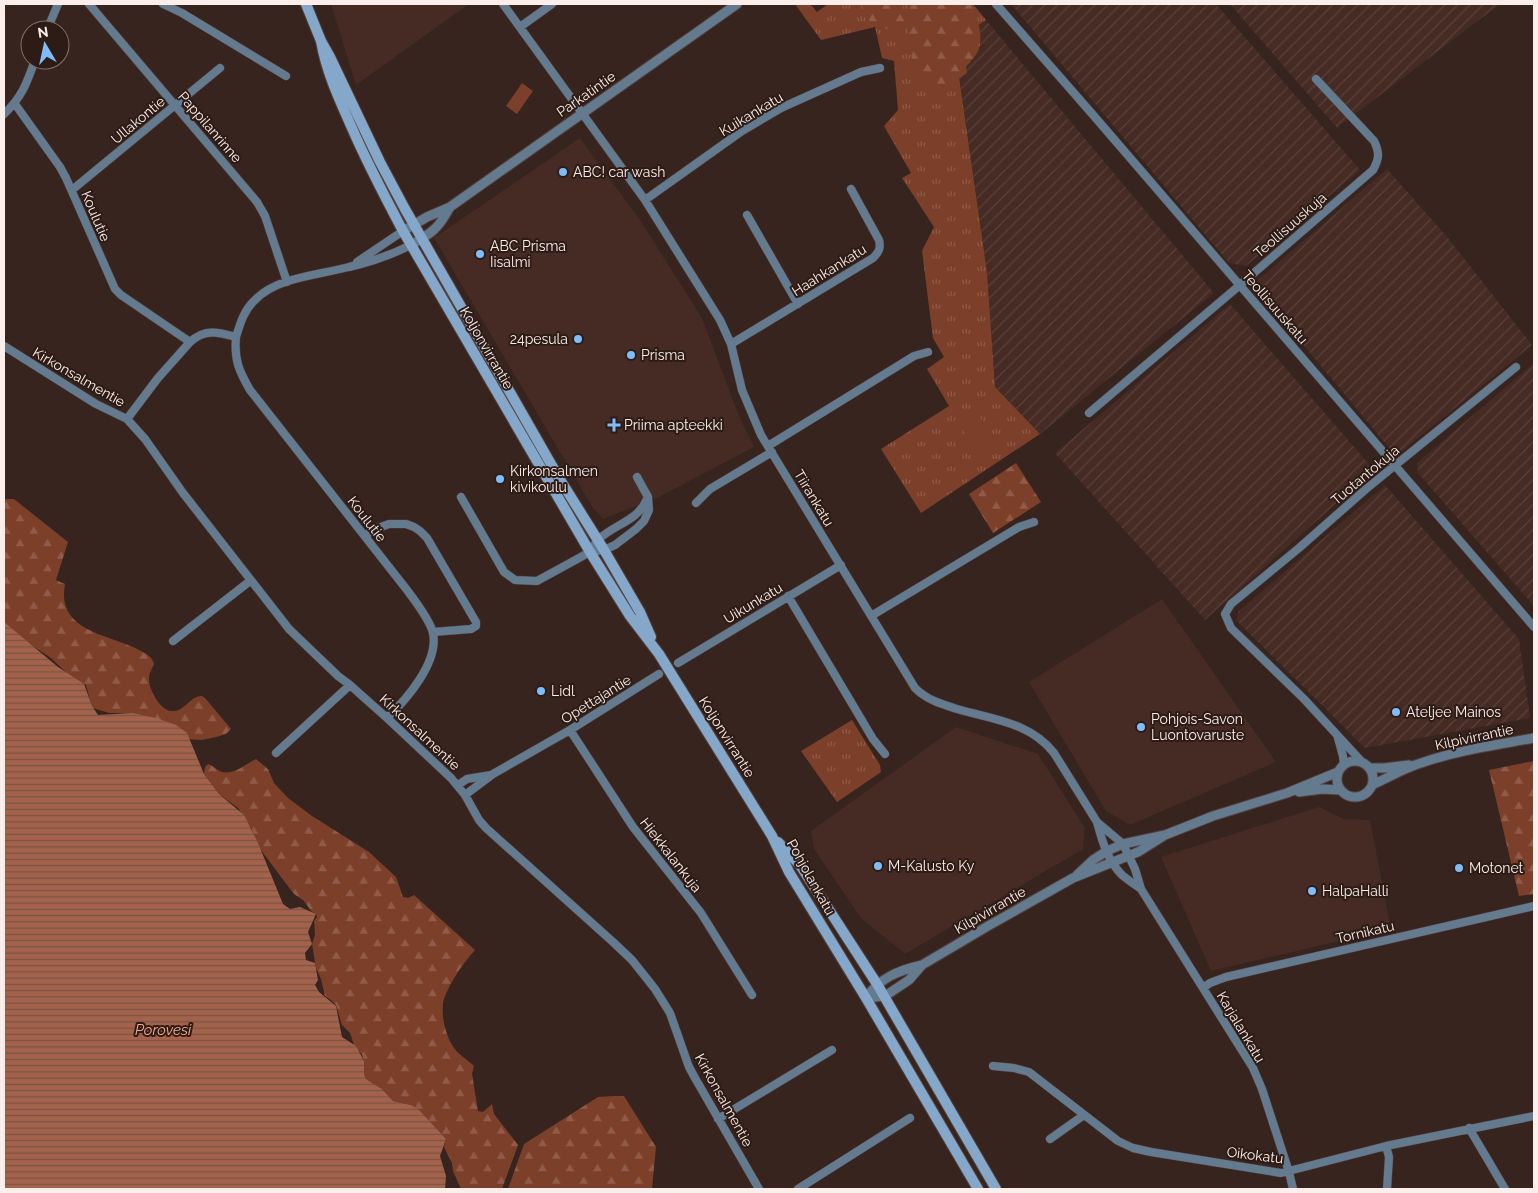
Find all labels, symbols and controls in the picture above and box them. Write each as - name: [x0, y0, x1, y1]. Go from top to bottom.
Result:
- north arrow: [20, 20, 70, 70]
- text: N: [36, 23, 49, 41]
- street label: Parkatintie: [554, 68, 618, 120]
- street label: Pappilanrinne: [175, 88, 245, 166]
- street label: Kuikankatu: [716, 89, 786, 139]
- street label: Ullakontie: [108, 93, 168, 147]
- place label: ABC! car wash: [573, 164, 665, 180]
- marker: ABC! car wash: [557, 166, 569, 178]
- street label: Koulutie: [78, 188, 114, 244]
- street label: Teollisuuskuja: [1250, 189, 1330, 261]
- place label: ABC Prisma Iisalmi: [490, 238, 566, 270]
- street label: Haahkankatu: [789, 241, 869, 299]
- marker: ABC Prisma Iisalmi: [474, 248, 486, 260]
- street label: Teollisuuskatu: [1239, 267, 1311, 347]
- street label: Koljonvirrantie: [457, 304, 517, 392]
- place label: 24pesula: [510, 331, 568, 347]
- marker: 24pesula: [572, 333, 584, 345]
- street label: Kirkonsalmentie: [30, 344, 128, 410]
- place label: Prisma: [641, 347, 685, 363]
- marker: Prisma: [625, 349, 637, 361]
- place label: Priima apteekki: [624, 417, 723, 433]
- marker: Priima apteekki: [608, 419, 620, 431]
- street label: Tuotantokuja: [1328, 442, 1402, 508]
- place label: Kirkonsalmen kivikoulu: [510, 463, 598, 495]
- street label: Tiirankatu: [791, 467, 837, 529]
- marker: Kirkonsalmen kivikoulu: [494, 473, 506, 485]
- street label: Koulutie: [344, 493, 390, 545]
- street label: Uikunkatu: [721, 579, 785, 627]
- street label: Opettajantie: [558, 671, 634, 727]
- place label: Lidl: [551, 683, 575, 699]
- marker: Lidl: [535, 685, 547, 697]
- street label: Kirkonsalmentie: [377, 691, 463, 773]
- street label: Koljonvirrantie: [696, 694, 758, 780]
- place label: Ateljee Mainos: [1406, 704, 1501, 720]
- marker: Ateljee Mainos: [1390, 706, 1402, 718]
- place label: Pohjois-Savon Luontovaruste: [1151, 711, 1244, 743]
- marker: Pohjois-Savon Luontovaruste: [1135, 721, 1147, 733]
- street label: Kilpivirrantie: [1433, 721, 1515, 753]
- street label: Hiekkalankuja: [637, 815, 705, 895]
- street label: Pohjolankatu: [784, 836, 838, 918]
- place label: M-Kalusto Ky: [888, 858, 975, 874]
- marker: M-Kalusto Ky: [872, 860, 884, 872]
- place label: Motonet: [1469, 860, 1524, 876]
- marker: Motonet: [1453, 862, 1465, 874]
- street label: Kilpivirrantie: [952, 883, 1028, 937]
- place label: HalpaHalli: [1322, 883, 1389, 899]
- marker: HalpaHalli: [1306, 885, 1318, 897]
- street label: Tornikatu: [1334, 918, 1396, 946]
- street label: Karjalankatu: [1214, 989, 1268, 1065]
- water label: Porovesi: [135, 1021, 192, 1039]
- street label: Kirkonsalmentie: [692, 1051, 756, 1149]
- street label: Oikokatu: [1226, 1144, 1284, 1166]

